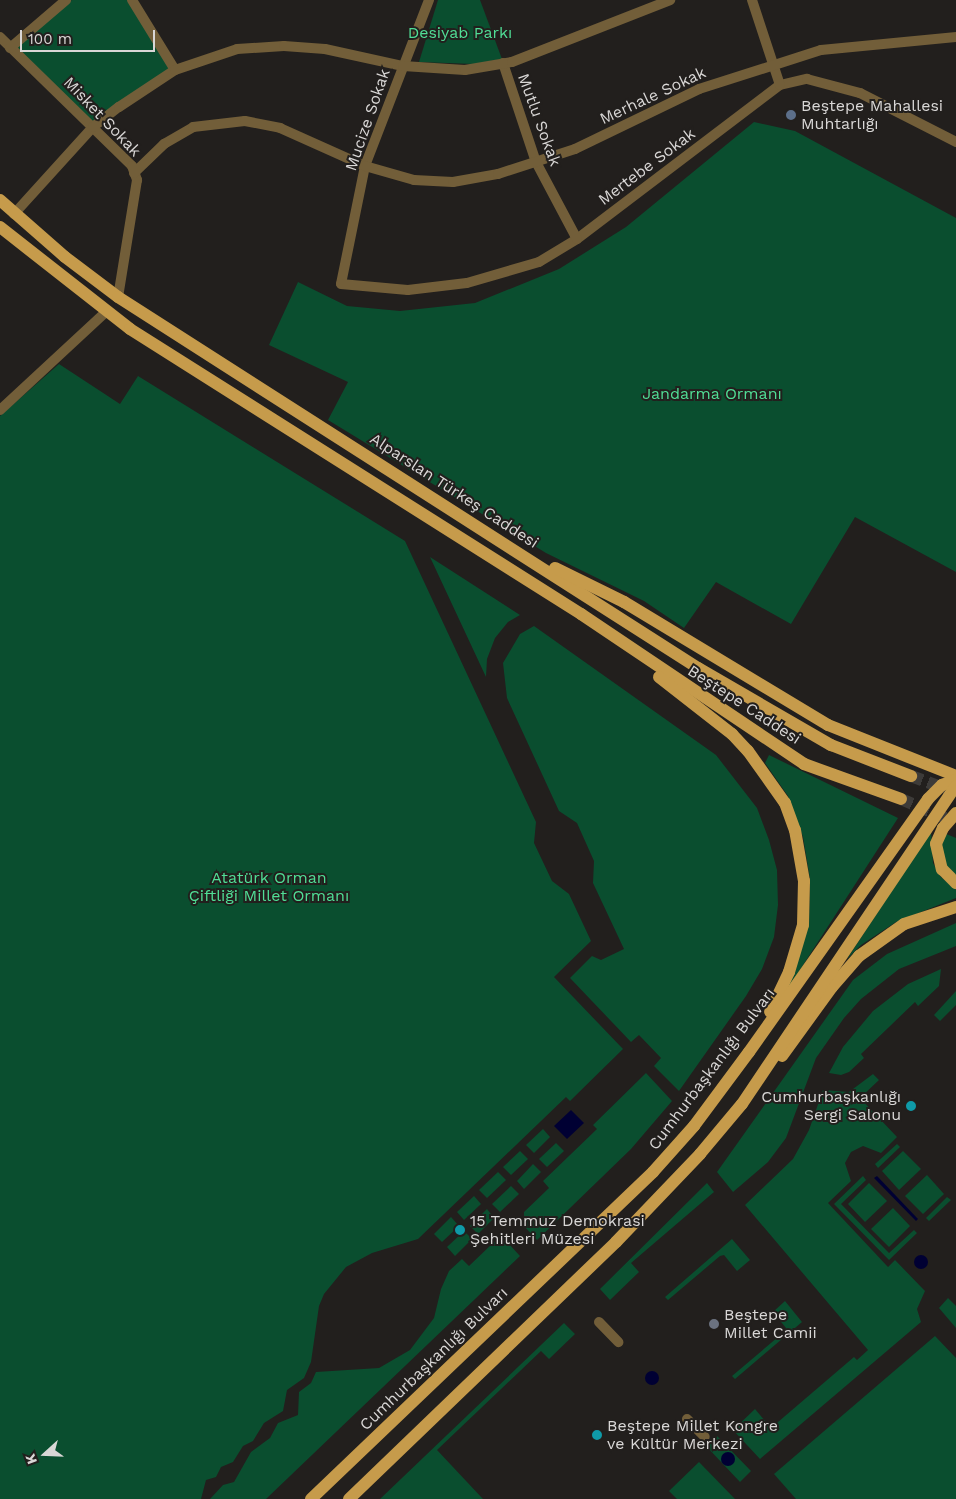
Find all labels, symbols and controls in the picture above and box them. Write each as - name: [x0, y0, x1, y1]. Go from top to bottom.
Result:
- scale bar: [22, 20, 158, 52]
- park label: Desiyab Parkı: [408, 23, 512, 43]
- text: 100 m: [28, 30, 72, 48]
- street label: Merhale Sokak: [597, 63, 709, 129]
- street label: Mucize Sokak: [342, 66, 394, 174]
- street label: Mutlu Sokak: [513, 71, 565, 169]
- street label: Misket Sokak: [59, 73, 145, 161]
- place label: Beştepe Mahallesi Muhtarlığı: [801, 96, 943, 134]
- marker: Beştepe Mahallesi Muhtarlığı: [785, 109, 797, 121]
- street label: Mertebe Sokak: [595, 124, 699, 210]
- park label: Jandarma Ormanı: [642, 384, 782, 404]
- street label: Alparslan Türkeş Caddesi: [366, 429, 542, 553]
- street label: Beştepe Caddesi: [684, 661, 804, 749]
- park label: Atatürk Orman Çiftliği Millet Ormanı: [189, 868, 349, 906]
- street label: Cumhurbaşkanlığı Bulvarı: [645, 984, 779, 1154]
- place label: Cumhurbaşkanlığı Sergi Salonu: [761, 1087, 901, 1125]
- marker: Cumhurbaşkanlığı Sergi Salonu: [905, 1100, 917, 1112]
- place label: 15 Temmuz Demokrasi Şehitleri Müzesi: [470, 1211, 645, 1249]
- marker: 15 Temmuz Demokrasi Şehitleri Müzesi: [454, 1224, 466, 1236]
- street label: Cumhurbaşkanlığı Bulvarı: [356, 1283, 512, 1435]
- place label: Beştepe Millet Camii: [724, 1305, 817, 1343]
- marker: Beştepe Millet Camii: [708, 1318, 720, 1330]
- place label: Beştepe Millet Kongre ve Kültür Merkezi: [607, 1416, 778, 1454]
- north arrow: [20, 1429, 70, 1479]
- marker: Beştepe Millet Kongre ve Kültür Merkezi: [591, 1429, 603, 1441]
- text: K: [22, 1452, 40, 1466]

